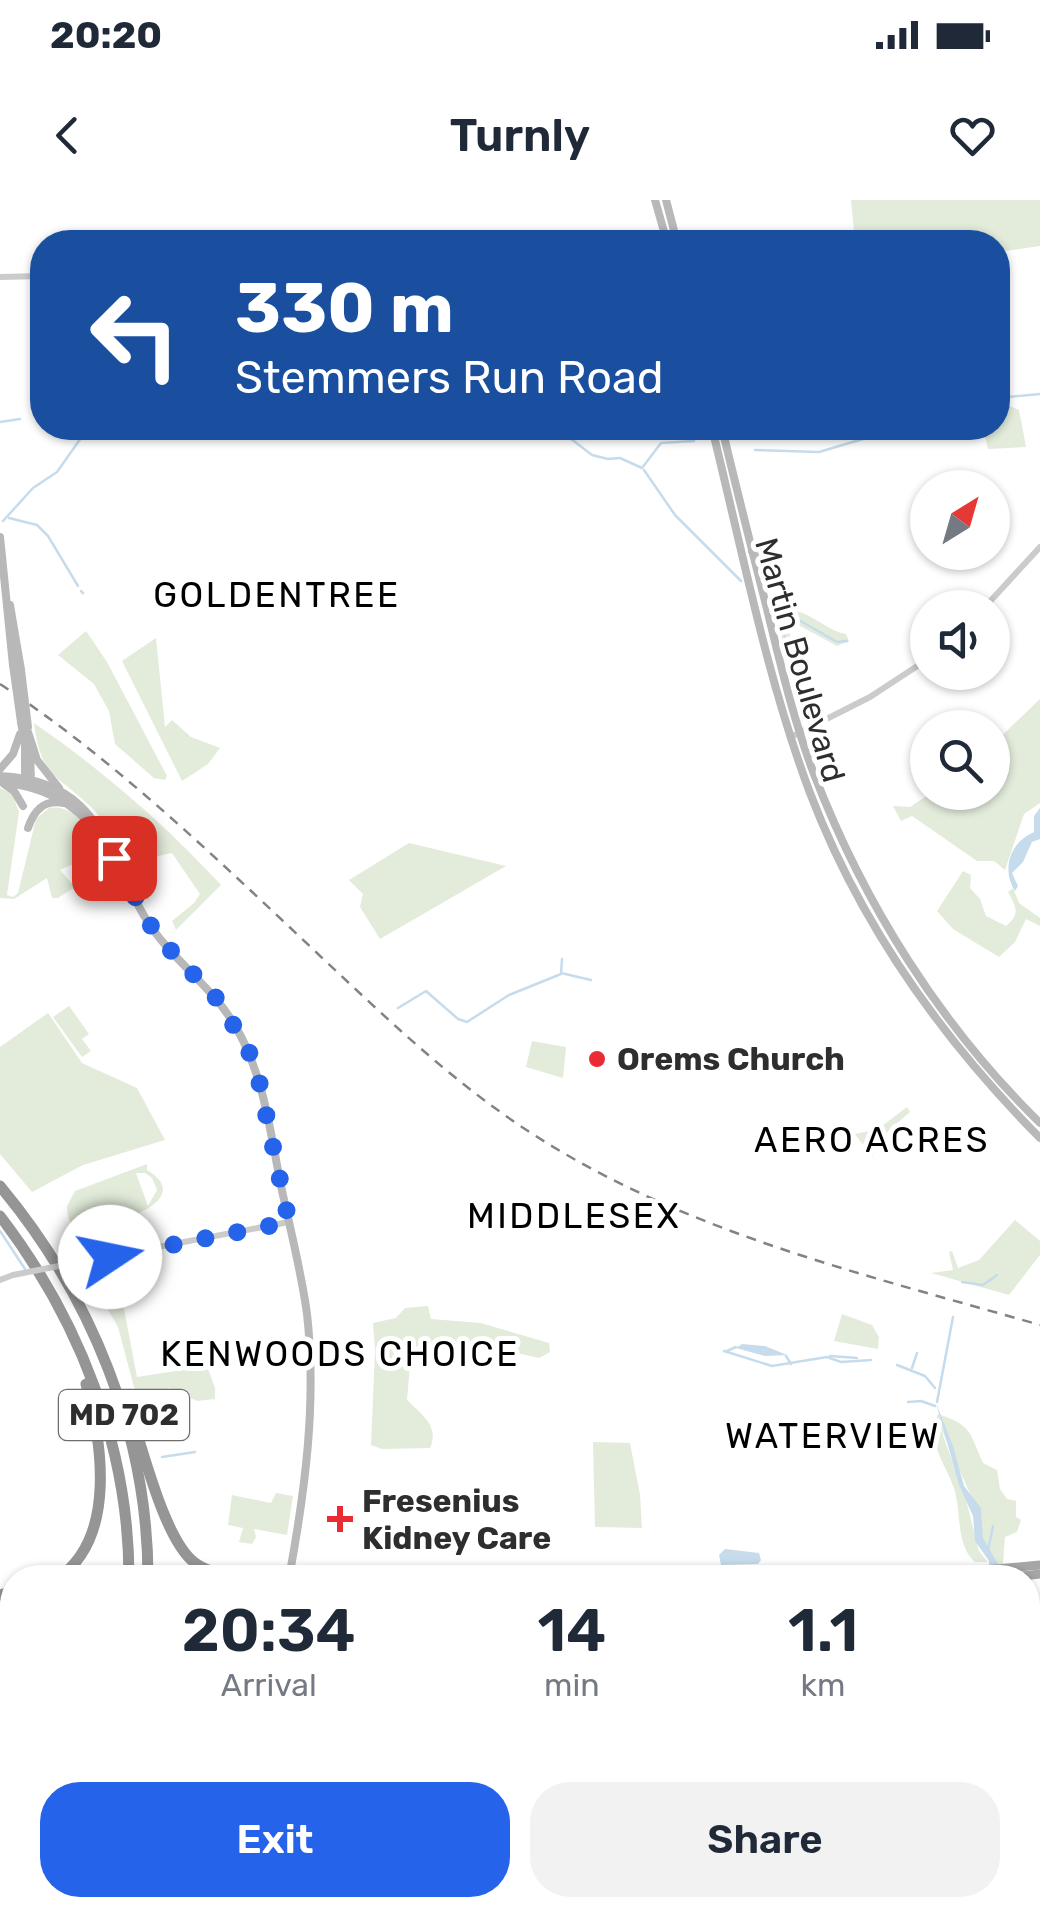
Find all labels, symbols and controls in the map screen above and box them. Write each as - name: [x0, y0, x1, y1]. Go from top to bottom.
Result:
- text: 20:20: [50, 12, 162, 58]
- icon: back: [40, 108, 95, 163]
- icon: heart: [945, 108, 1000, 163]
- text: Turnly: [450, 109, 590, 162]
- text: 330 m: [235, 267, 454, 350]
- icon: left: [70, 270, 200, 400]
- text: Stemmers Run Road: [235, 351, 664, 404]
- north arrow: [910, 470, 1010, 570]
- map controls: [910, 470, 1010, 810]
- street label: Martin Boulevard: [747, 533, 853, 787]
- district label: GOLDENTREE: [153, 574, 401, 616]
- button: sound: [910, 590, 1010, 690]
- button: search: [910, 710, 1010, 810]
- pin: [72, 816, 157, 901]
- icon: arrive: [87, 831, 142, 886]
- place label: Orems Church: [617, 1040, 845, 1078]
- marker: Orems Church: [586, 1048, 608, 1070]
- district label: AERO ACRES: [754, 1119, 990, 1161]
- district label: MIDDLESEX: [467, 1195, 681, 1237]
- position arrow: [58, 1205, 162, 1309]
- district label: KENWOODS CHOICE: [160, 1333, 520, 1375]
- road number: MD 702: [59, 1390, 189, 1440]
- district label: WATERVIEW: [725, 1415, 941, 1457]
- place label: Fresenius Kidney Care: [362, 1482, 551, 1557]
- marker: Fresenius Kidney Care: [327, 1506, 353, 1532]
- text: 20:34: [182, 1595, 356, 1666]
- text: 14: [537, 1595, 606, 1666]
- text: 1.1: [788, 1595, 858, 1666]
- text: Arrival: [221, 1666, 317, 1704]
- text: min: [544, 1666, 600, 1704]
- text: km: [801, 1666, 846, 1704]
- button: Exit: [40, 1782, 510, 1897]
- button: Share: [530, 1782, 1000, 1897]

